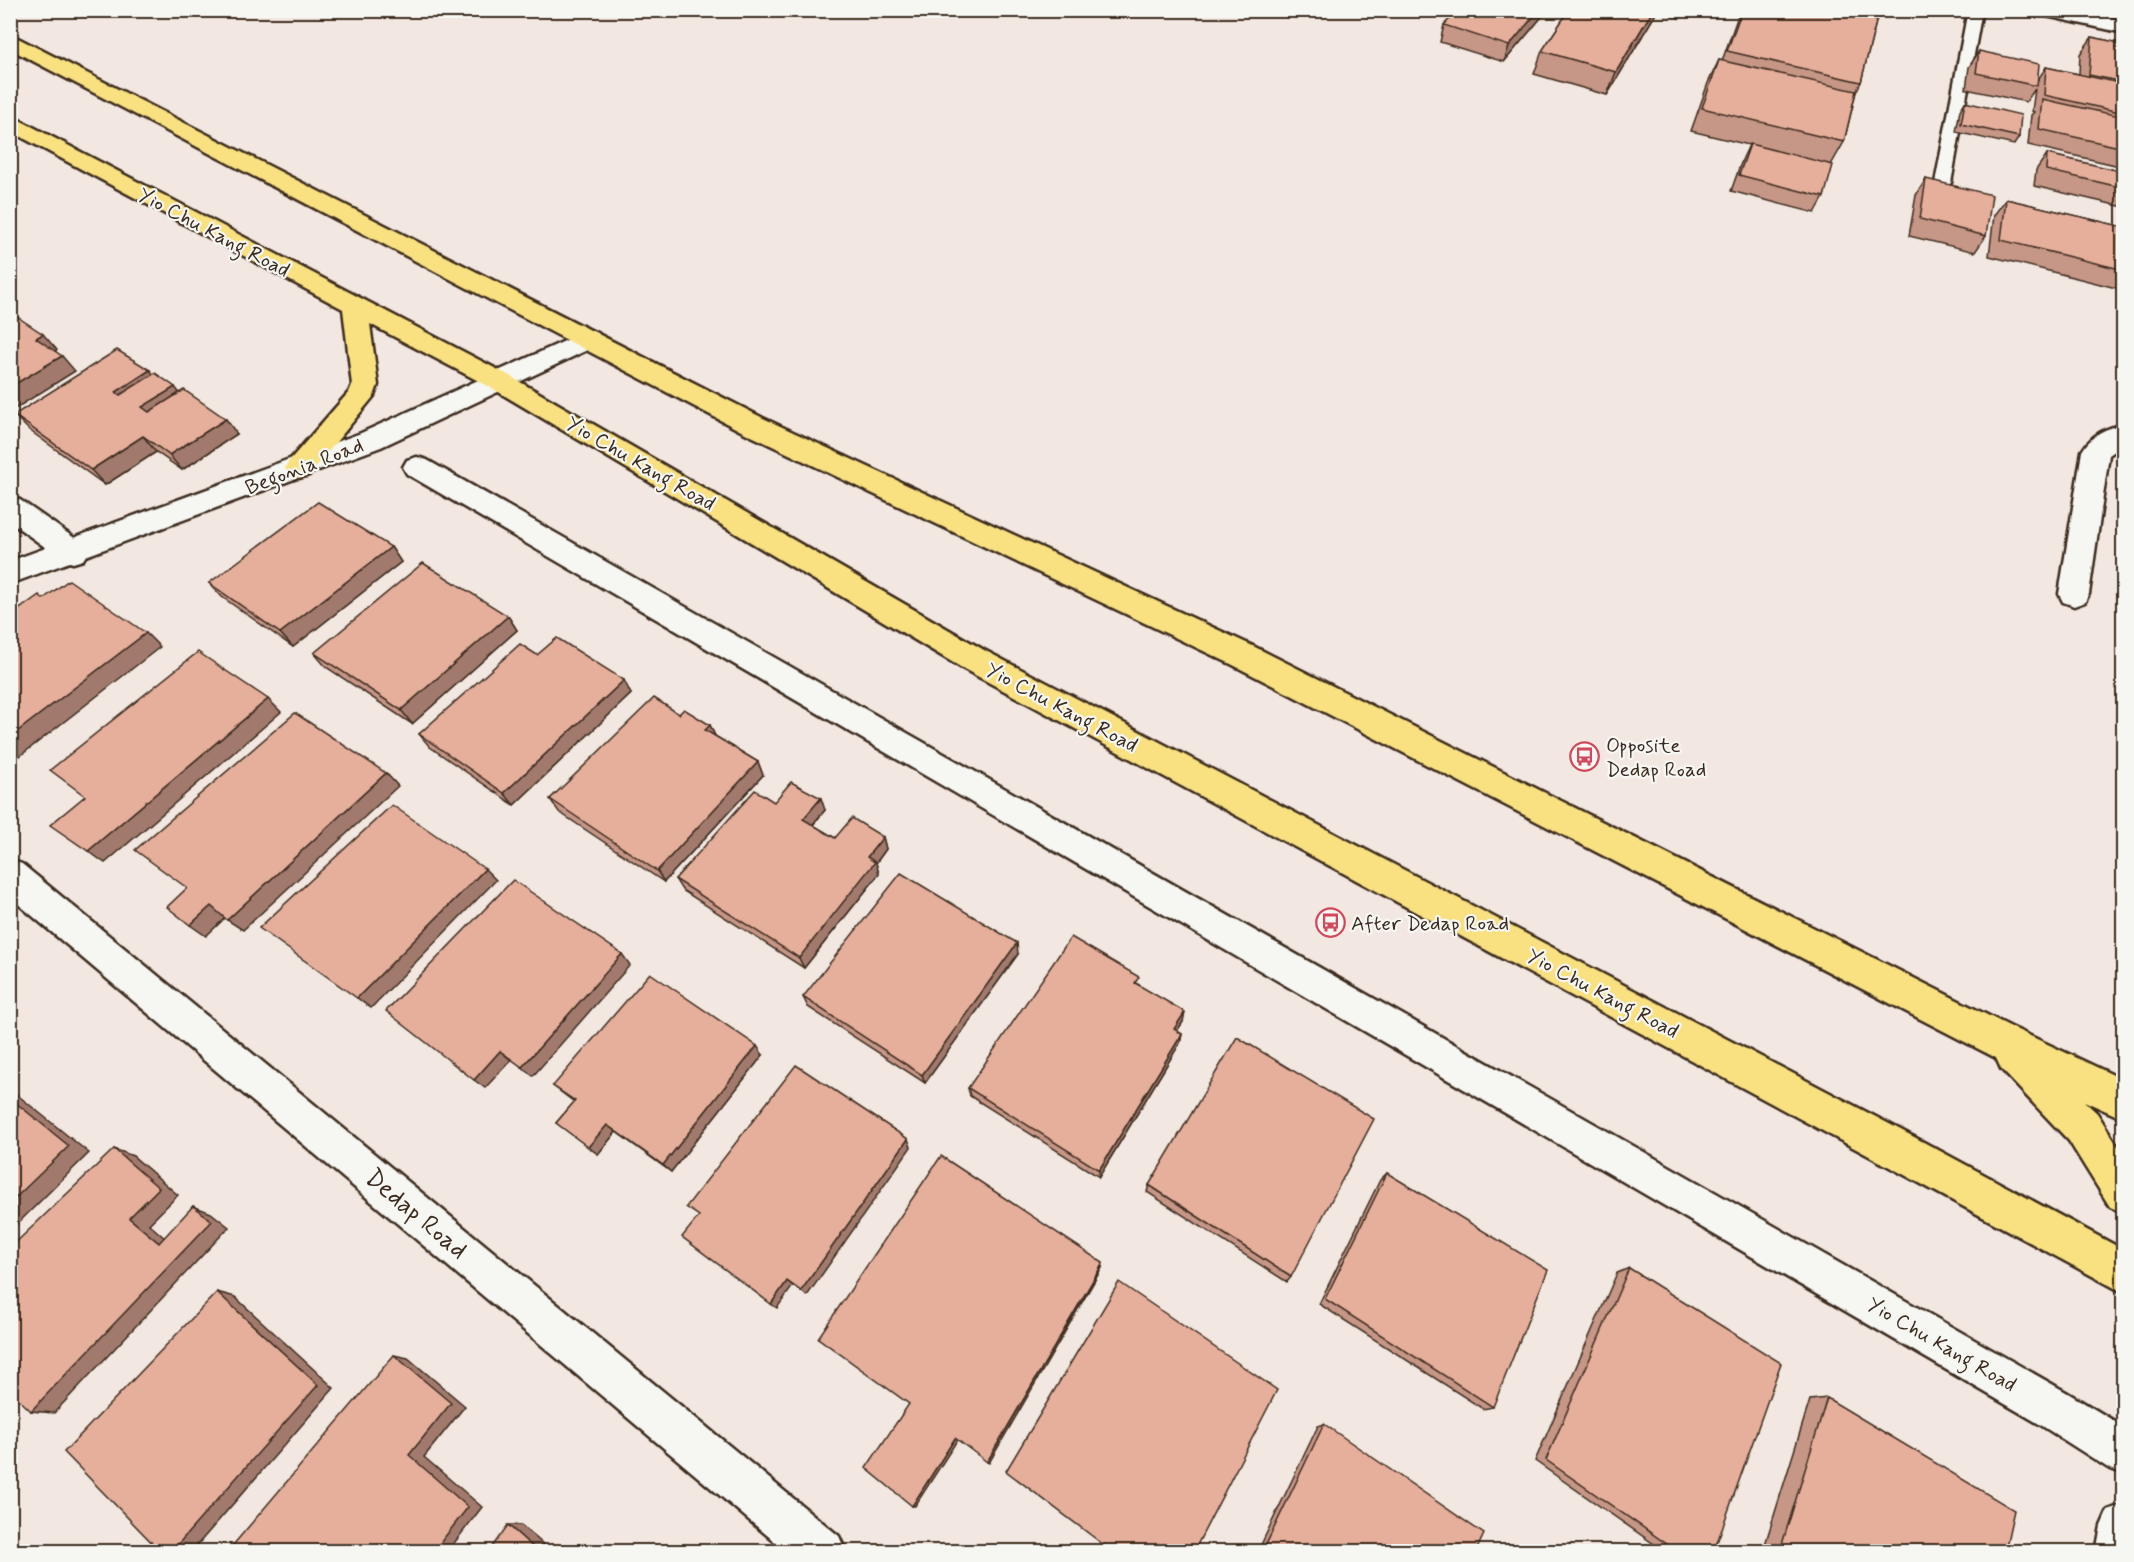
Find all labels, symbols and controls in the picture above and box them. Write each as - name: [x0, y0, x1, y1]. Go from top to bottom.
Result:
- street label: Yio Chu Kang Road: [132, 181, 294, 286]
- street label: Yio Chu Kang Road: [560, 410, 720, 520]
- street label: Begonia Road: [241, 432, 368, 504]
- street label: Yio Chu Kang Road: [980, 656, 1142, 761]
- place label: Opposite Dedap Road: [1606, 732, 1706, 784]
- bus stop icon: Opposite Dedap Road: [1569, 741, 1601, 773]
- bus stop icon: After Dedap Road: [1314, 907, 1346, 939]
- place label: After Dedap Road: [1351, 910, 1509, 938]
- street label: Yio Chu Kang Road: [1521, 942, 1683, 1047]
- street label: Dedap Road: [357, 1162, 474, 1267]
- street label: Yio Chu Kang Road: [1861, 1291, 2021, 1401]

